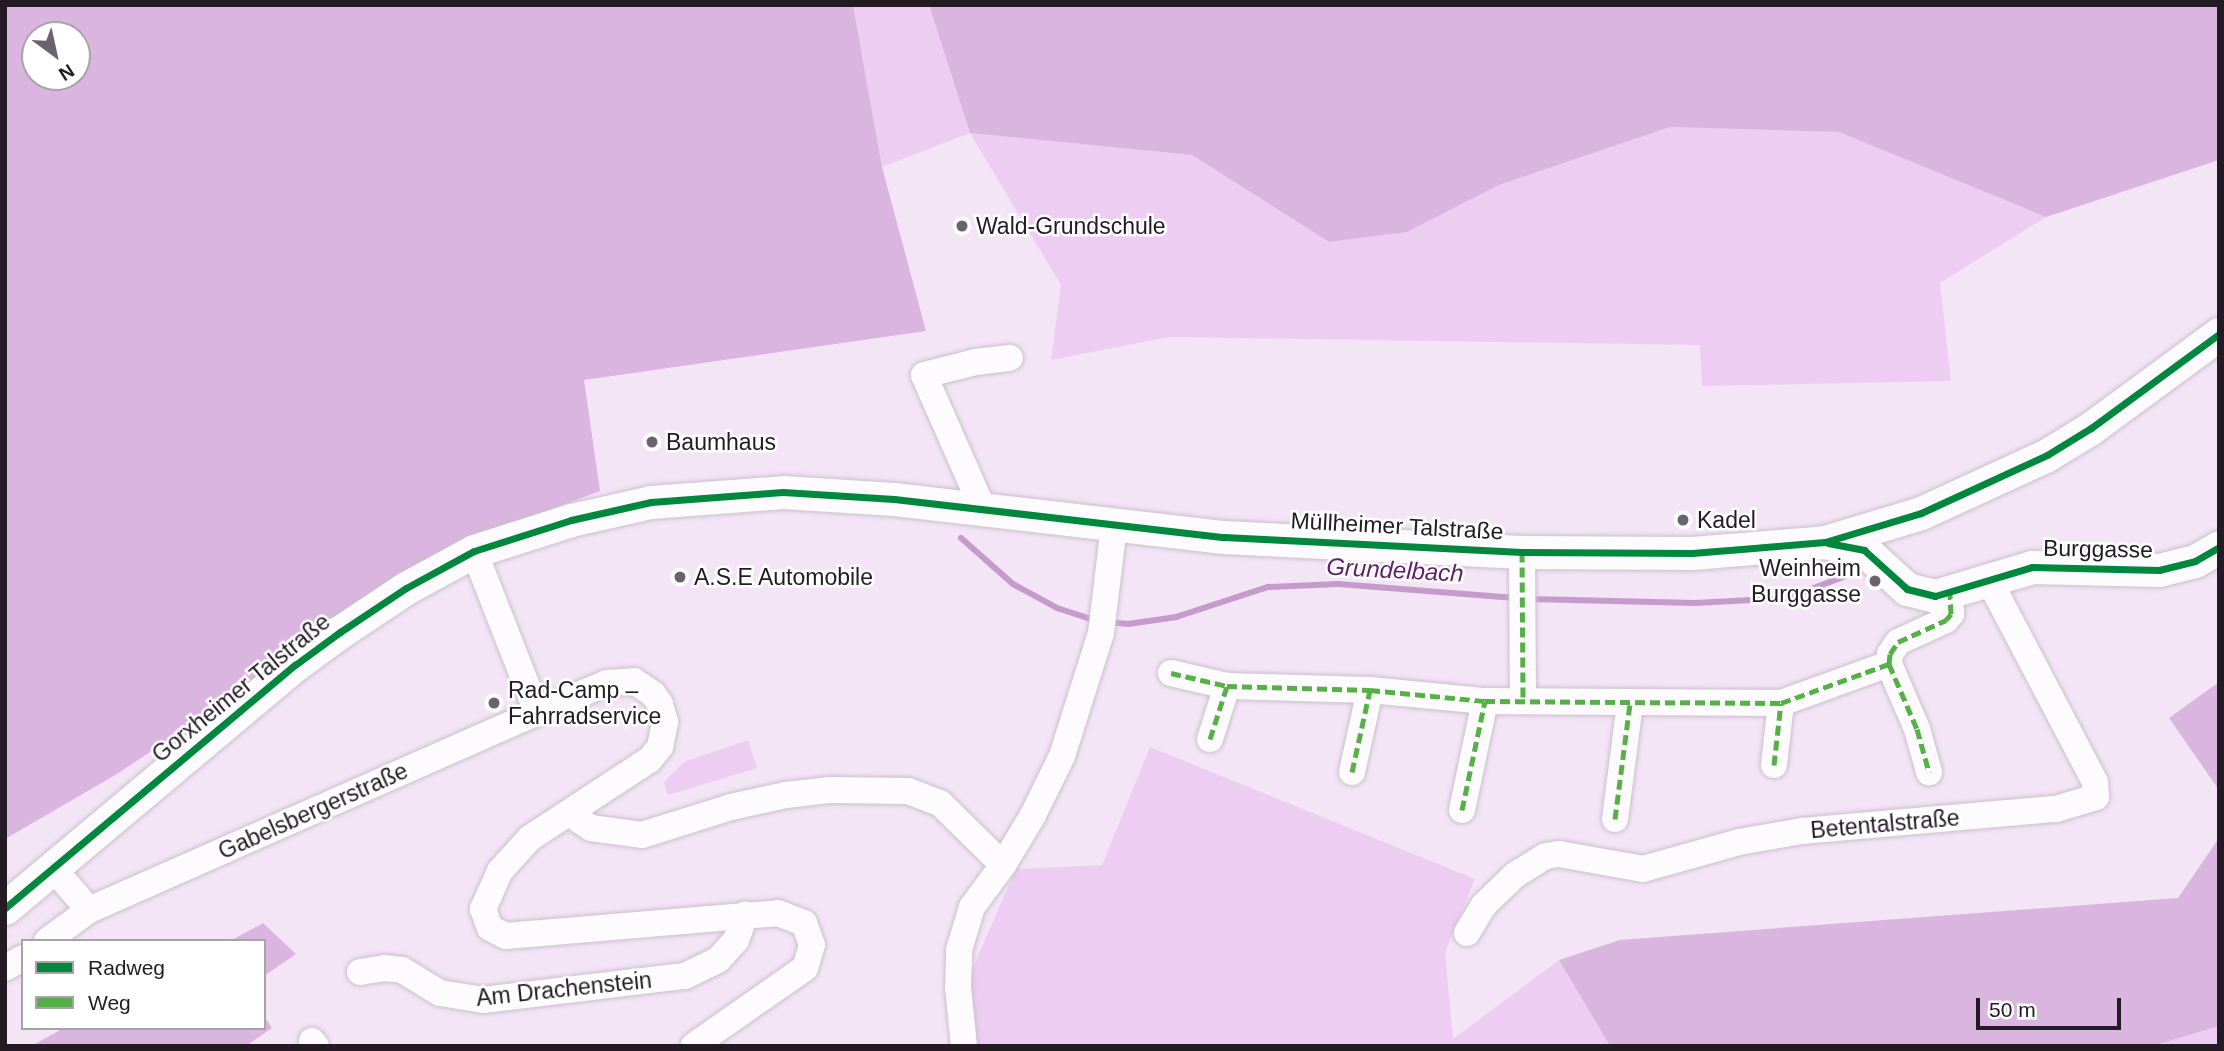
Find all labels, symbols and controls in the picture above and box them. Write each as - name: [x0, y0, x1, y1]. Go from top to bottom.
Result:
- north arrow: [21, 21, 91, 91]
- text: N: [55, 60, 78, 85]
- place label: Wald-Grundschule: [976, 212, 1166, 240]
- marker: Wald-Grundschule: [954, 218, 970, 234]
- place label: Baumhaus: [666, 428, 776, 456]
- marker: Baumhaus: [644, 434, 660, 450]
- place label: Kadel: [1697, 506, 1756, 534]
- street label: Müllheimer Talstraße: [1290, 507, 1504, 545]
- marker: Kadel: [1675, 512, 1691, 528]
- street label: Burggasse: [2043, 534, 2153, 564]
- water label: Grundelbach: [1326, 552, 1464, 588]
- place label: Weinheim Burggasse: [1751, 554, 1861, 608]
- place label: A.S.E Automobile: [694, 563, 874, 591]
- marker: A.S.E Automobile: [672, 569, 688, 585]
- marker: Weinheim Burggasse: [1867, 573, 1883, 589]
- street label: Gorxheimer Talstraße: [146, 608, 336, 768]
- place label: Rad-Camp – Fahrradservice: [508, 676, 661, 730]
- marker: Rad-Camp – Fahrradservice: [486, 695, 502, 711]
- street label: Gabelsbergerstraße: [214, 757, 412, 865]
- street label: Betentalstraße: [1809, 804, 1961, 844]
- legend: [21, 939, 266, 1030]
- text: Radweg: [88, 956, 165, 979]
- street label: Am Drachenstein: [475, 966, 653, 1012]
- scale bar: [1979, 984, 2124, 1028]
- text: Weg: [88, 991, 131, 1014]
- text: 50 m: [1989, 998, 2036, 1021]

